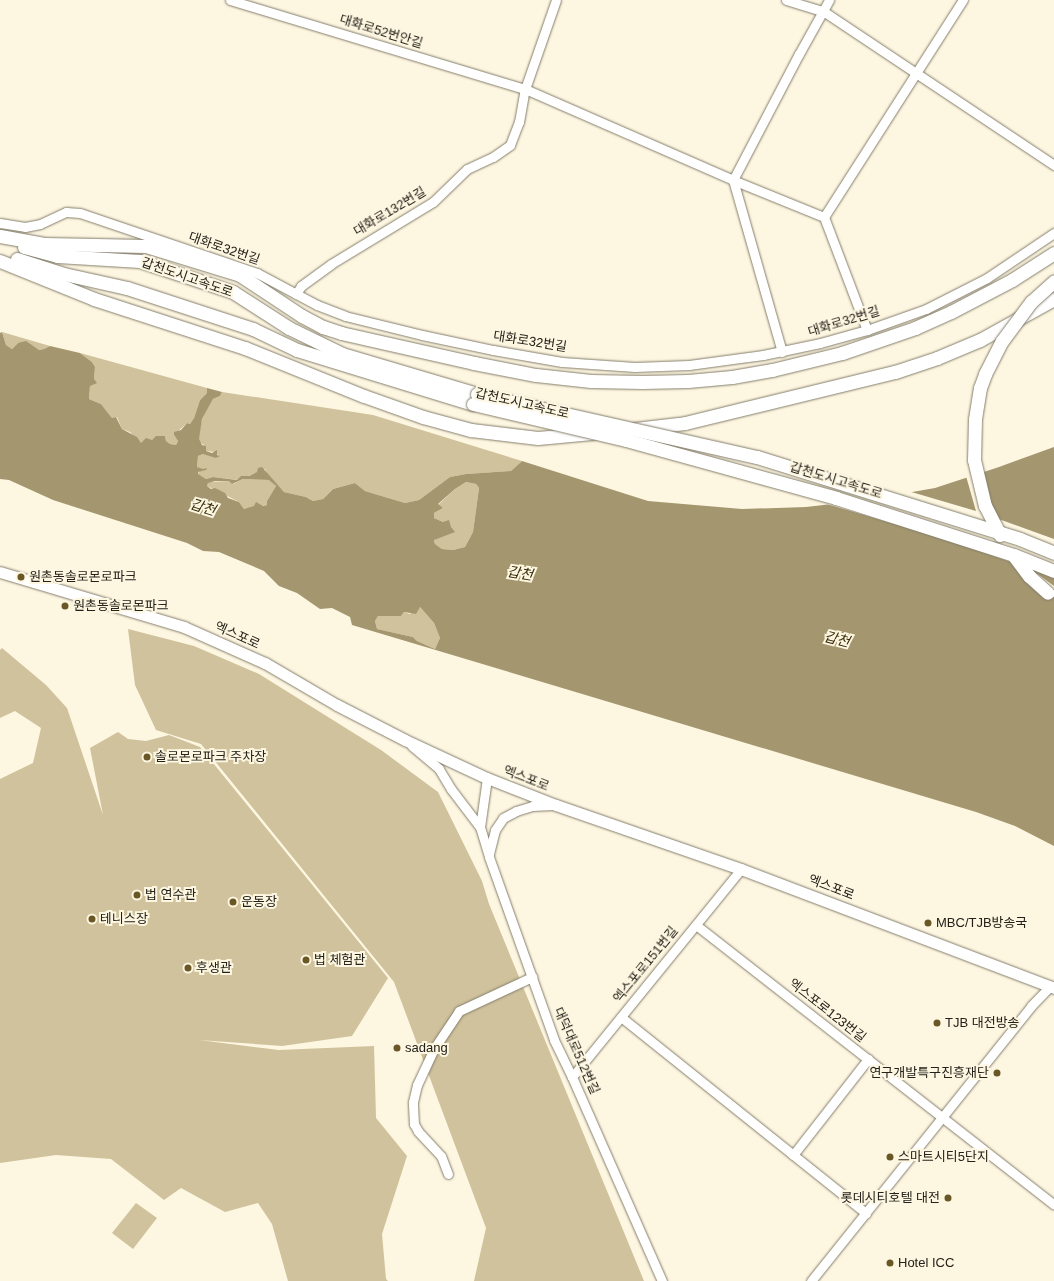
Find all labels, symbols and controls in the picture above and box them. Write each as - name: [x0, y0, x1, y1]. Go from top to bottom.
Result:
- street label: 대화로52번안길: [337, 12, 425, 52]
- street label: 대화로132번길: [351, 184, 429, 240]
- street label: 대화로32번길: [186, 230, 262, 268]
- street label: 갑천도시고속도로: [139, 255, 235, 301]
- street label: 대화로32번길: [806, 304, 882, 340]
- street label: 대화로32번길: [492, 328, 568, 356]
- street label: 갑천도시고속도로: [474, 386, 570, 422]
- street label: 갑천도시고속도로: [788, 460, 884, 502]
- water label: 갑천: [188, 495, 218, 519]
- water label: 갑천: [506, 563, 534, 583]
- place label: 원촌동솔로몬로파크: [29, 569, 137, 585]
- marker: 원촌동솔로몬로파크: [16, 572, 26, 582]
- place label: 원촌동솔로몬파크: [73, 598, 169, 614]
- marker: 원촌동솔로몬파크: [60, 601, 70, 611]
- street label: 엑스포로: [212, 619, 262, 653]
- water label: 갑천: [822, 628, 852, 650]
- place label: 솔로몬로파크 주차장: [155, 749, 266, 765]
- marker: 솔로몬로파크 주차장: [142, 752, 152, 762]
- street label: 엑스포로: [501, 763, 551, 795]
- street label: 엑스포로: [806, 872, 856, 904]
- place label: 법 연수관: [145, 887, 196, 903]
- marker: 법 연수관: [132, 890, 142, 900]
- place label: 운동장: [241, 894, 277, 910]
- marker: 운동장: [228, 897, 238, 907]
- place label: 테니스장: [100, 911, 148, 927]
- marker: 테니스장: [87, 914, 97, 924]
- place label: MBC/TJB방송국: [936, 915, 1027, 931]
- marker: MBC/TJB방송국: [923, 918, 933, 928]
- street label: 엑스포로151번길: [611, 924, 681, 1006]
- place label: 법 체험관: [314, 952, 365, 968]
- marker: 법 체험관: [301, 955, 311, 965]
- place label: 후생관: [196, 960, 232, 976]
- marker: 후생관: [183, 963, 193, 973]
- street label: 엑스포로123번길: [785, 976, 869, 1046]
- street label: 대덕대로512번길: [550, 1005, 602, 1097]
- place label: TJB 대전방송: [945, 1015, 1020, 1031]
- marker: TJB 대전방송: [932, 1018, 942, 1028]
- place label: sadang: [405, 1040, 448, 1056]
- marker: sadang: [392, 1043, 402, 1053]
- place label: 연구개발특구진흥재단: [869, 1065, 989, 1081]
- marker: 연구개발특구진흥재단: [992, 1068, 1002, 1078]
- place label: 스마트시티5단지: [898, 1149, 989, 1165]
- marker: 스마트시티5단지: [885, 1152, 895, 1162]
- place label: 롯데시티호텔 대전: [841, 1190, 940, 1206]
- marker: 롯데시티호텔 대전: [943, 1193, 953, 1203]
- place label: Hotel ICC: [898, 1255, 954, 1271]
- marker: Hotel ICC: [885, 1258, 895, 1268]

